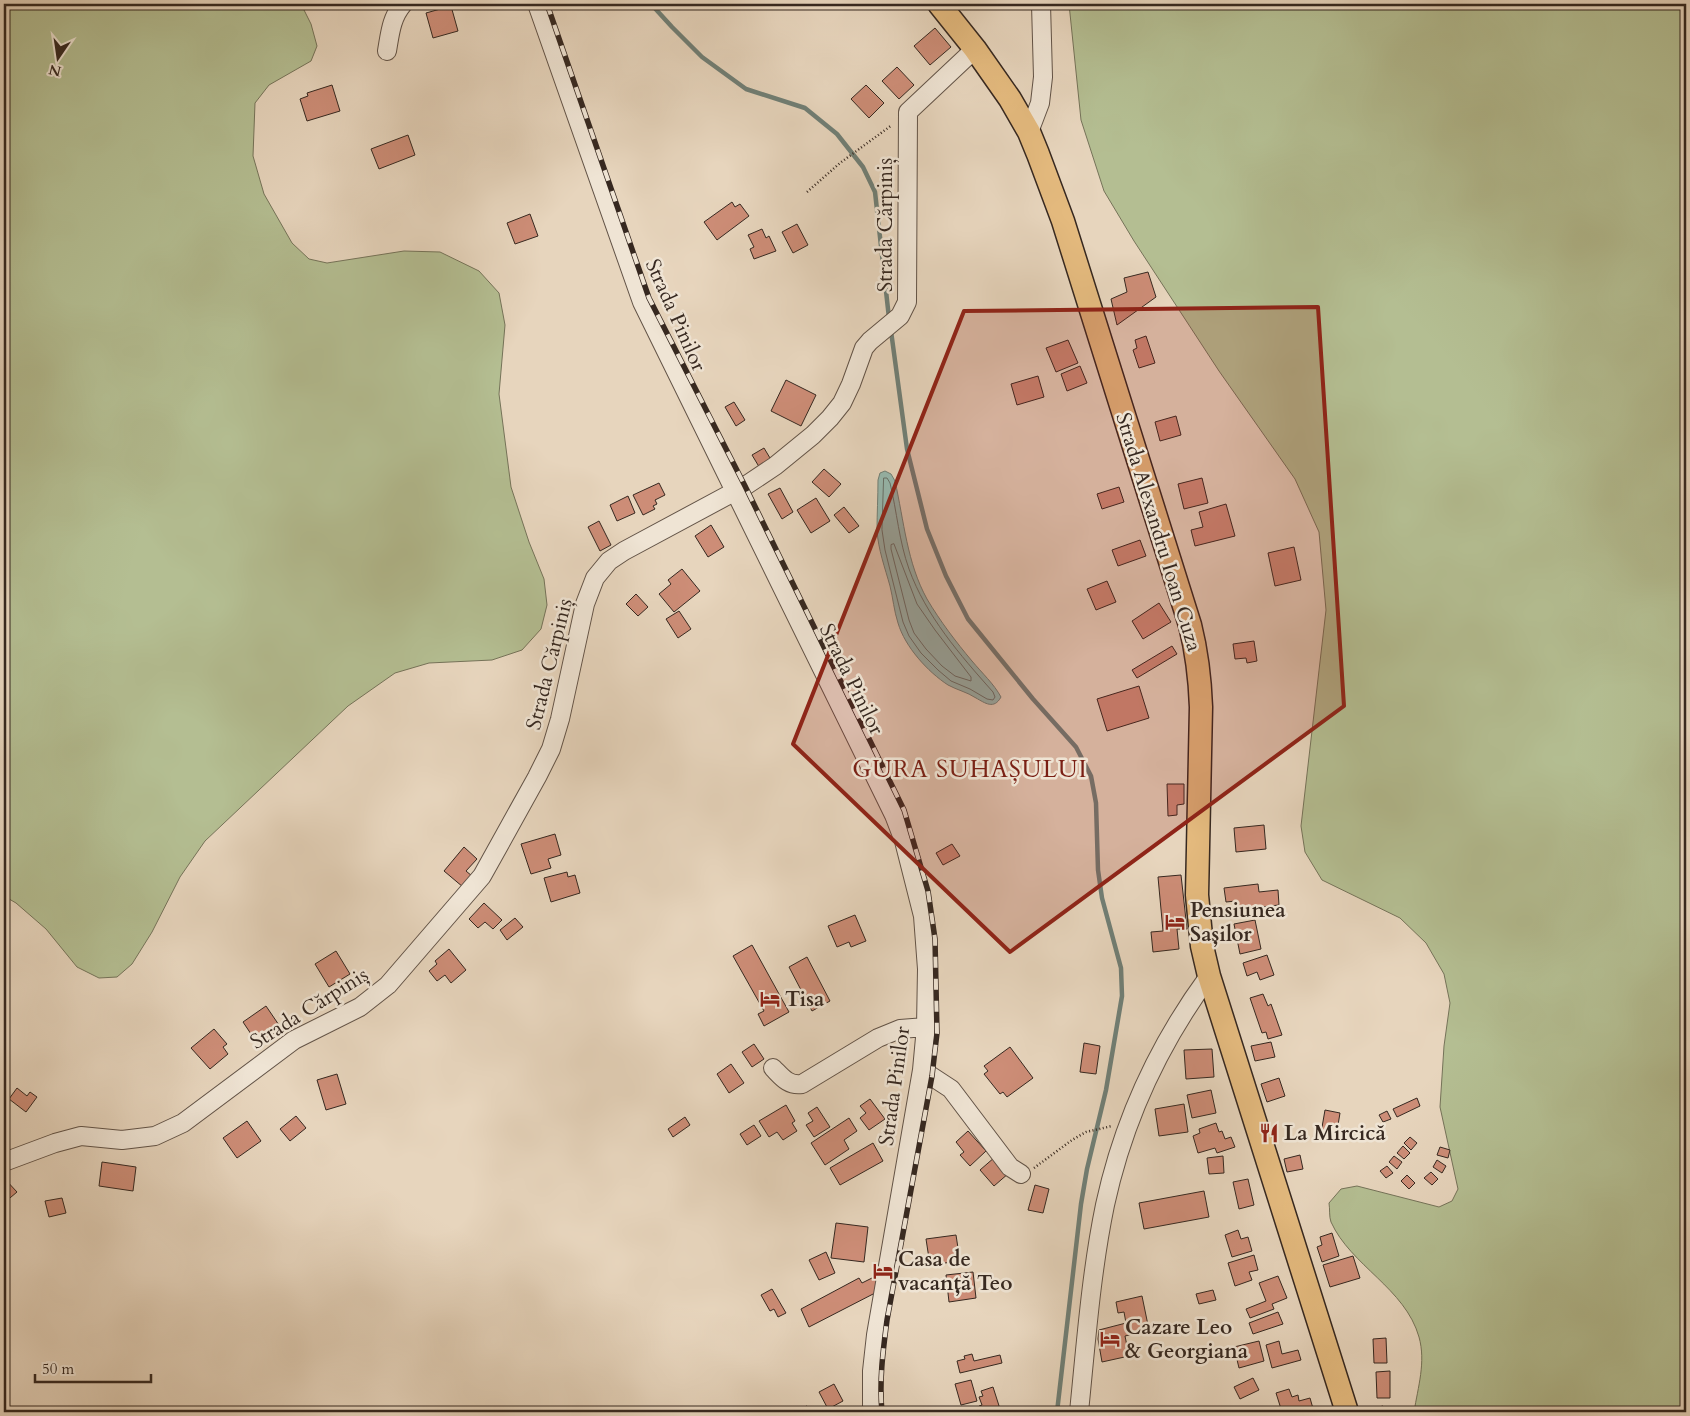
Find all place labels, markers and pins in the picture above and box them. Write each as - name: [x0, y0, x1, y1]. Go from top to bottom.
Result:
- place label: Pensiunea Sașilor: [1190, 896, 1286, 949]
- hotel icon: Pensiunea Sașilor: [1164, 911, 1186, 933]
- place label: Tisa: [785, 985, 825, 1014]
- hotel icon: Tisa: [759, 988, 781, 1010]
- place label: La Mircică: [1284, 1119, 1386, 1148]
- restaurant icon: La Mircică: [1258, 1122, 1280, 1144]
- place label: Casa de vacanță Teo: [898, 1245, 1013, 1298]
- hotel icon: Casa de vacanță Teo: [872, 1260, 894, 1282]
- place label: Cazare Leo & Georgiana: [1125, 1313, 1249, 1366]
- hotel icon: Cazare Leo & Georgiana: [1099, 1328, 1121, 1350]

